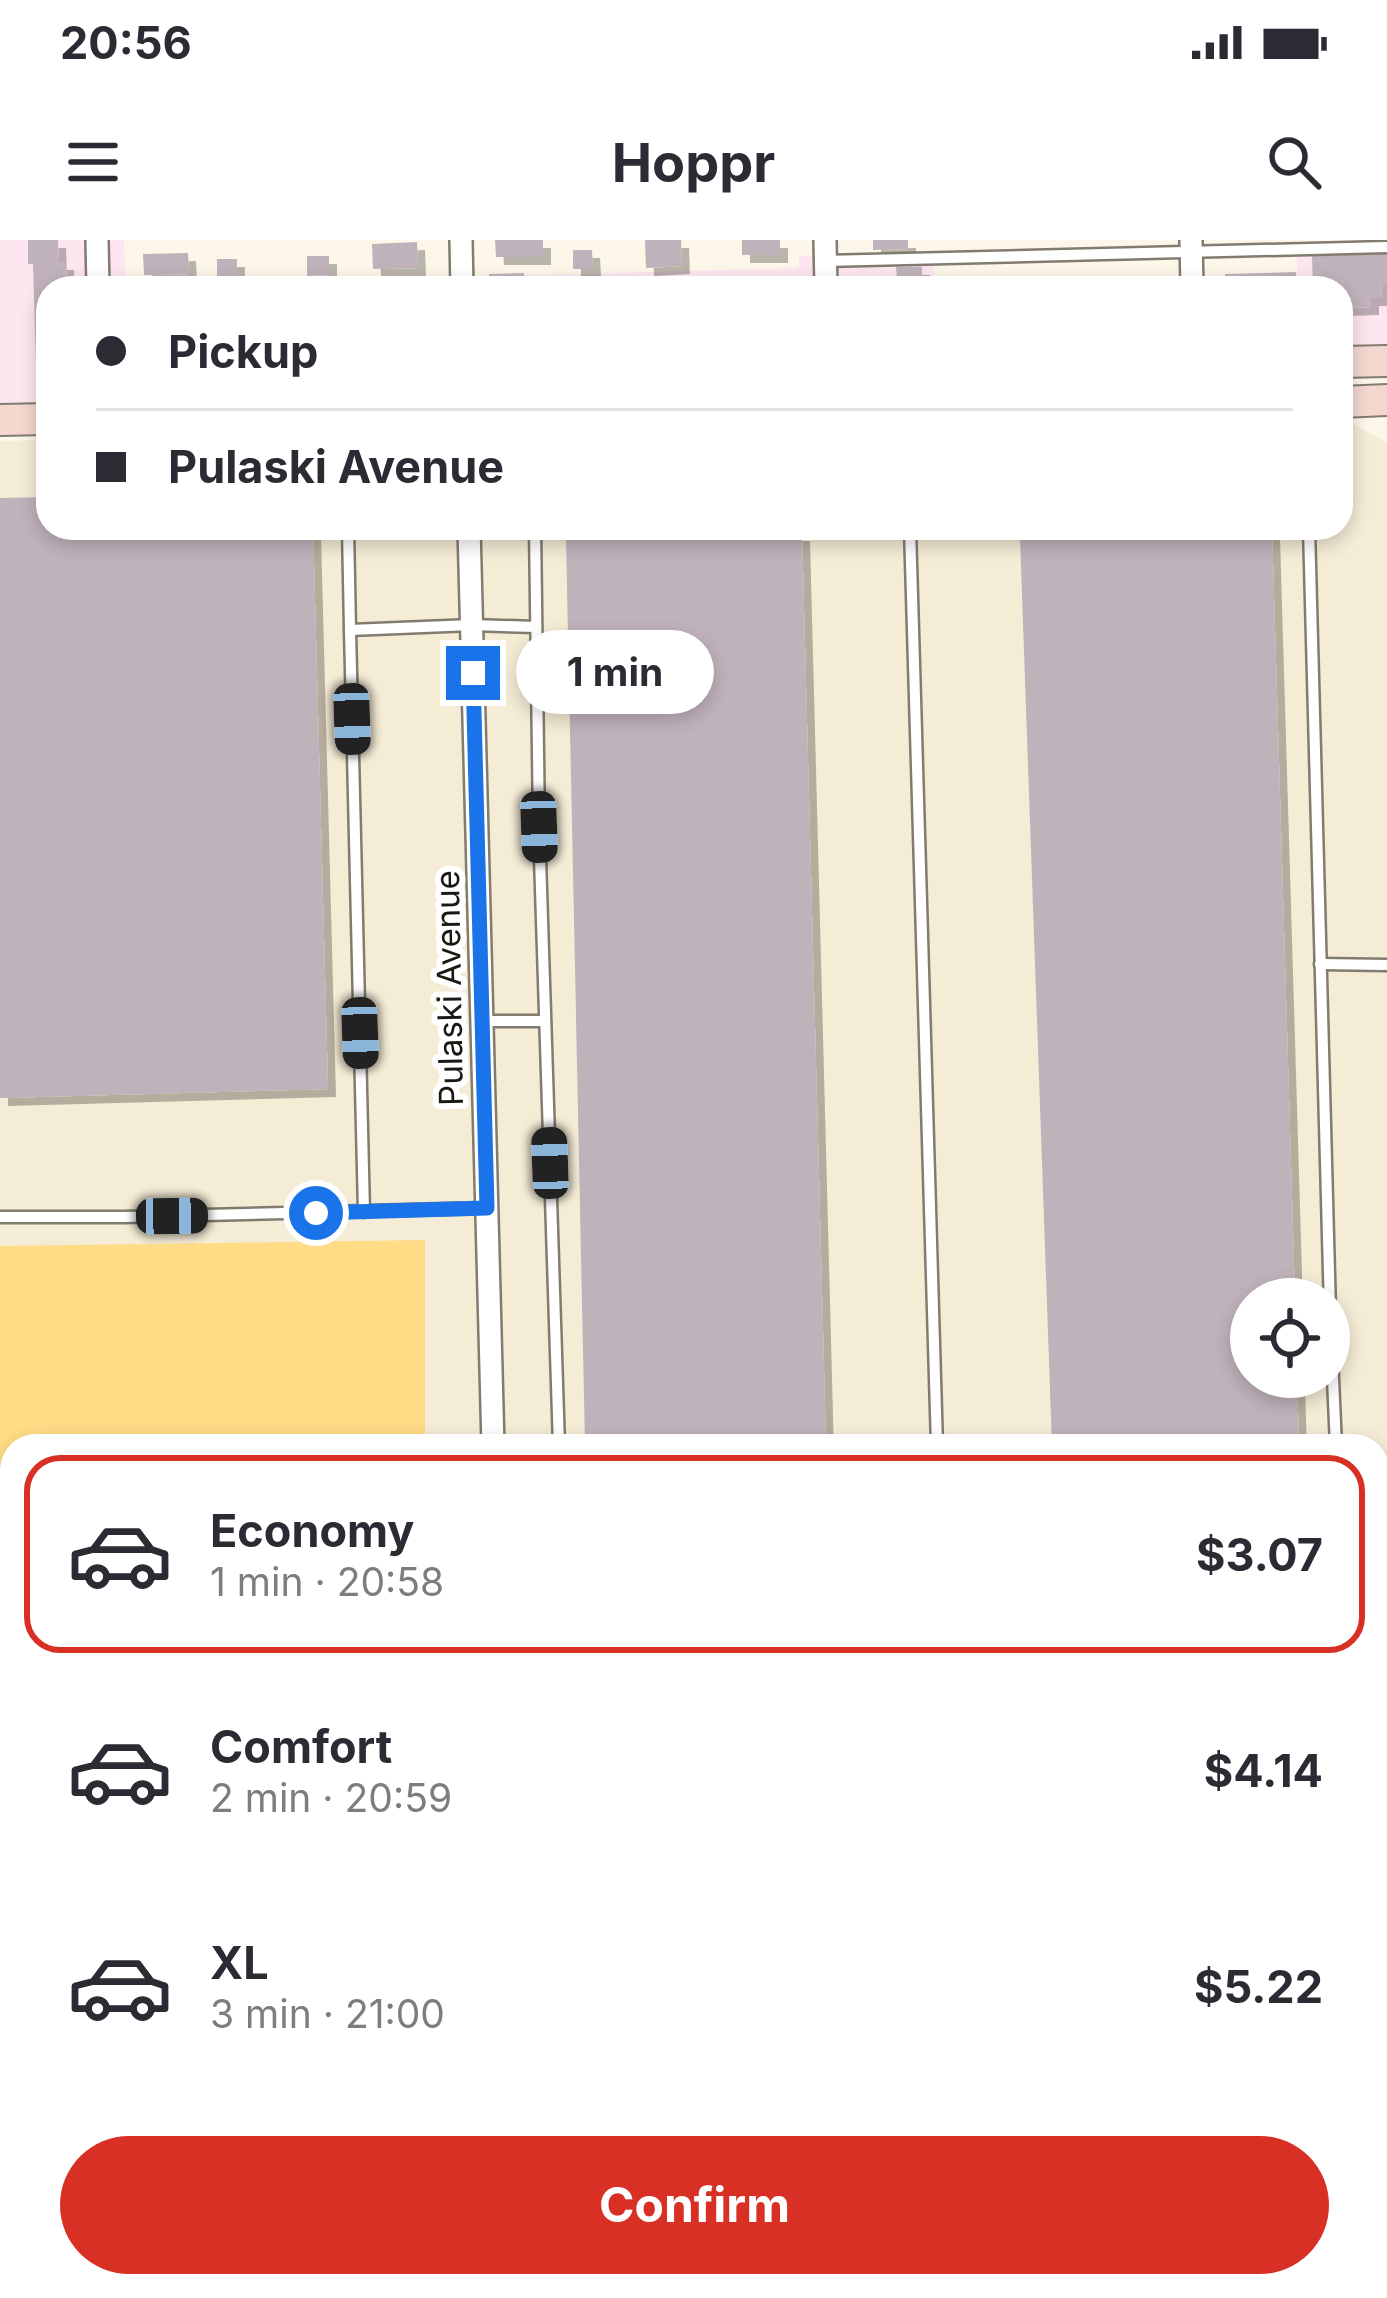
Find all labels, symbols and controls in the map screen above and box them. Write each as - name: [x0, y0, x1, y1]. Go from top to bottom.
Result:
- text: 20:56: [60, 15, 192, 70]
- icon: menu: [60, 129, 126, 195]
- icon: search: [1261, 129, 1327, 195]
- text: Hoppr: [612, 130, 775, 195]
- text: Pickup: [168, 324, 318, 379]
- text: Pulaski Avenue: [168, 439, 504, 494]
- callout: 1 min: [515, 631, 713, 715]
- route end: [446, 646, 500, 700]
- text: 1 min: [567, 648, 663, 695]
- car: [333, 682, 371, 756]
- car: [520, 790, 558, 864]
- street label: Pulaski Avenue: [427, 870, 471, 1106]
- car: [341, 996, 379, 1070]
- car: [531, 1126, 569, 1200]
- route start: [289, 1186, 343, 1240]
- car: [136, 1197, 208, 1235]
- map controls: [1230, 1278, 1350, 1398]
- button: locate: [1230, 1278, 1350, 1398]
- icon: car: [66, 1500, 174, 1608]
- text: Economy: [210, 1503, 414, 1558]
- text: $3.07: [1196, 1527, 1323, 1582]
- text: 1 min · 20:58: [210, 1558, 444, 1605]
- icon: car: [66, 1716, 174, 1824]
- text: Comfort: [210, 1719, 392, 1774]
- text: $4.14: [1204, 1743, 1323, 1798]
- text: 2 min · 20:59: [210, 1774, 452, 1821]
- icon: car: [66, 1932, 174, 2040]
- text: XL: [210, 1935, 269, 1990]
- text: $5.22: [1194, 1959, 1323, 2014]
- text: 3 min · 21:00: [210, 1990, 445, 2037]
- button: Confirm: [60, 2136, 1329, 2274]

